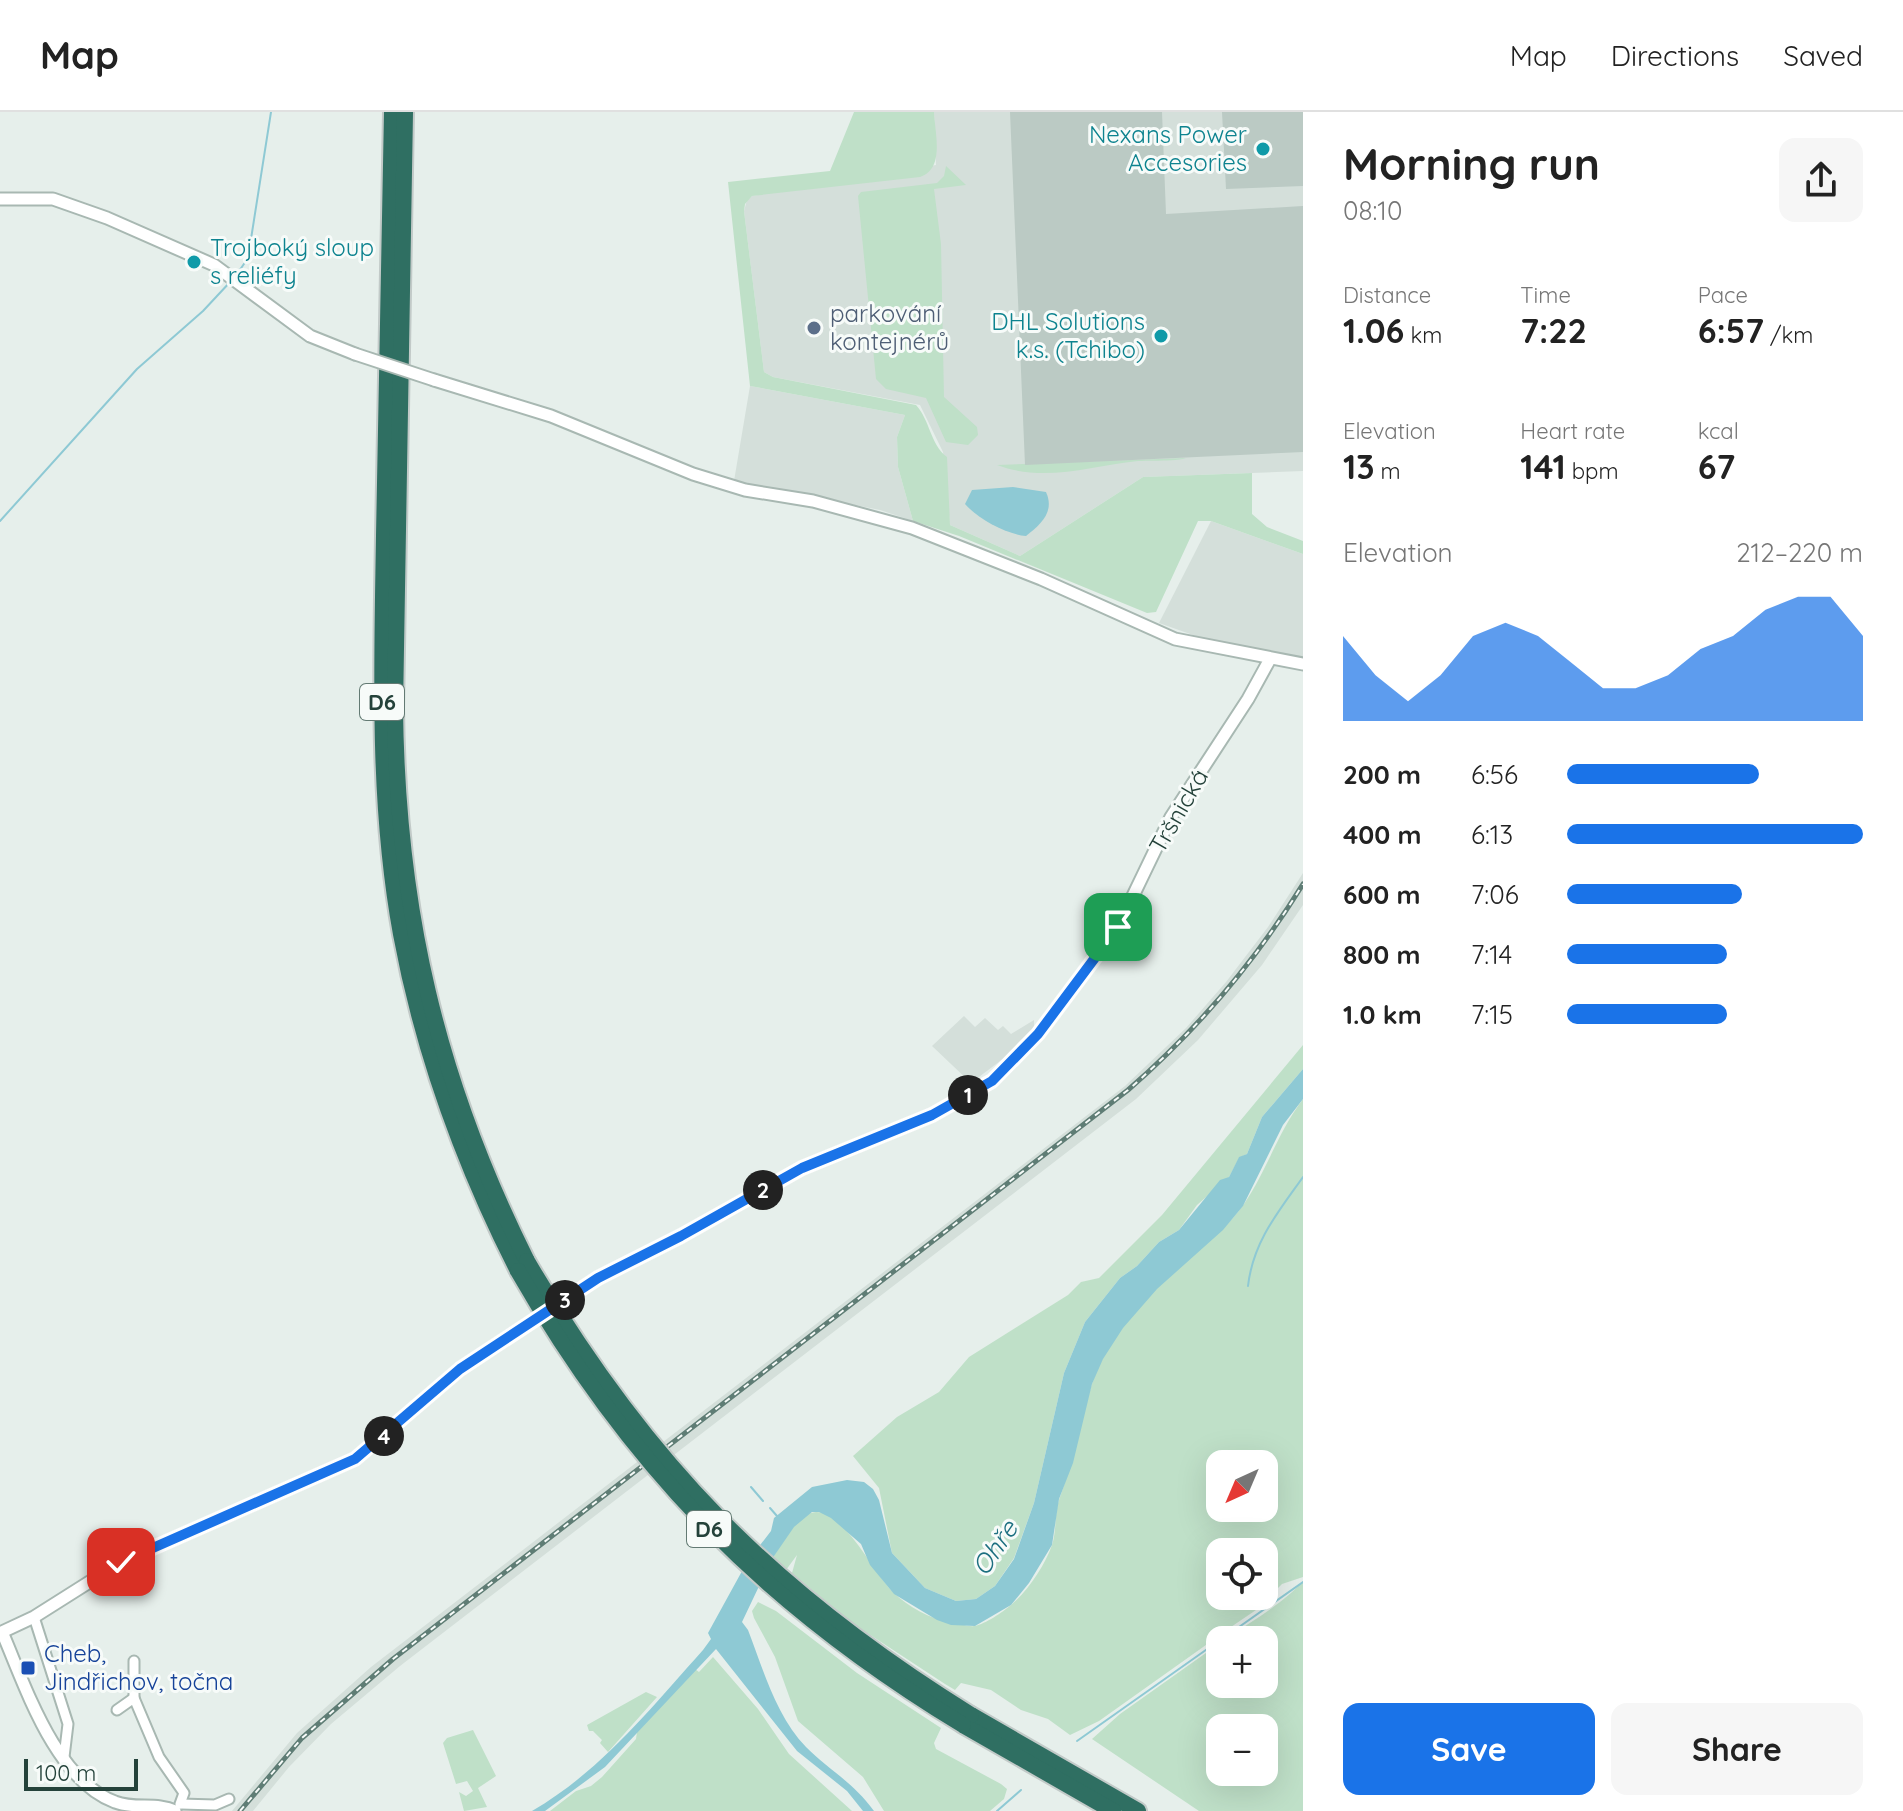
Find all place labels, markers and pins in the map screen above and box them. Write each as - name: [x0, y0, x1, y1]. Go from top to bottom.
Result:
- place label: Nexans Power Accesories: [1089, 119, 1247, 177]
- marker: Nexans Power Accesories: [1254, 140, 1272, 158]
- place label: Trojboký sloup s reliéfy: [210, 232, 374, 290]
- marker: Trojboký sloup s reliéfy: [185, 253, 203, 271]
- place label: parkování kontejnérů: [830, 298, 949, 356]
- place label: DHL Solutions k.s. (Tchibo): [991, 306, 1145, 364]
- marker: parkování kontejnérů: [805, 319, 823, 337]
- marker: DHL Solutions k.s. (Tchibo): [1152, 327, 1170, 345]
- pin: [1084, 893, 1152, 961]
- pin: 1: [948, 1075, 988, 1115]
- pin: 2: [743, 1170, 783, 1210]
- pin: 3: [545, 1280, 585, 1320]
- pin: 4: [364, 1416, 404, 1456]
- pin: [87, 1528, 155, 1596]
- place label: Cheb, Jindřichov, točna: [44, 1638, 233, 1696]
- marker: Cheb, Jindřichov, točna: [19, 1659, 37, 1677]

